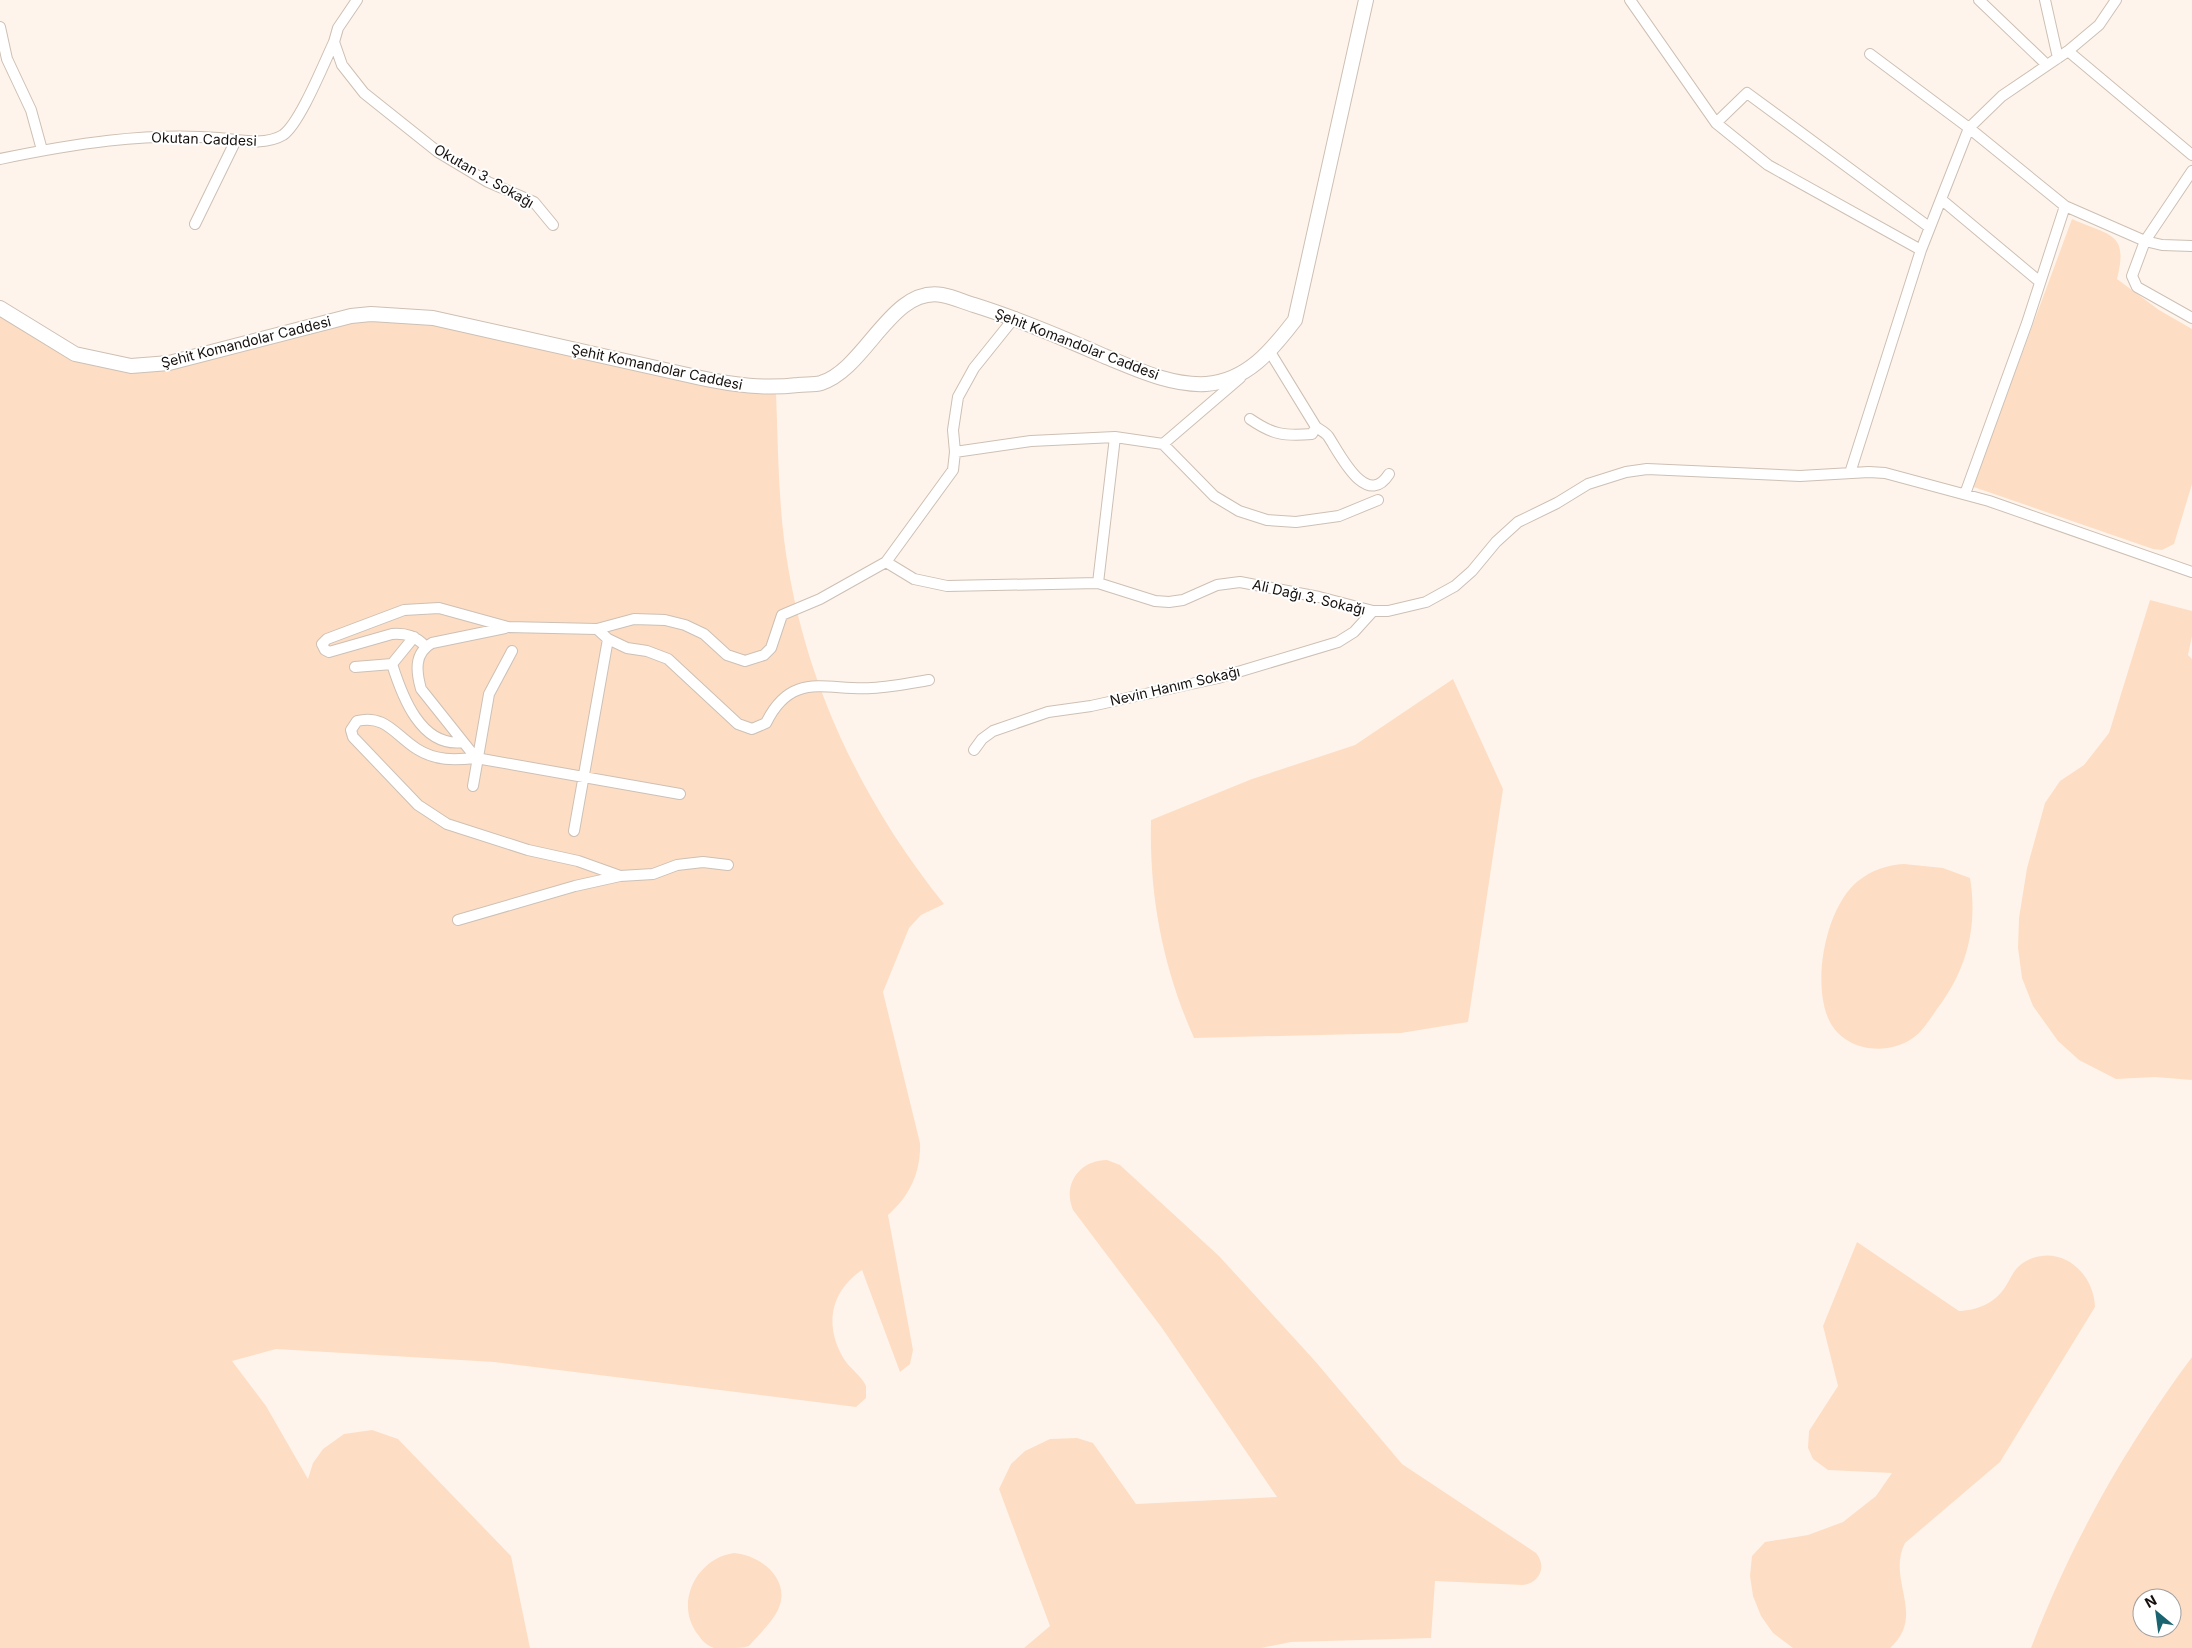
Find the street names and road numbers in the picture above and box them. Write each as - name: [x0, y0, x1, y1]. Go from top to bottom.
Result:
- street label: Okutan Caddesi: [151, 128, 257, 149]
- street label: Okutan 3. Sokağı: [431, 140, 537, 211]
- street label: Şehit Komandolar Caddesi: [993, 304, 1162, 383]
- street label: Şehit Komandolar Caddesi: [159, 312, 333, 371]
- street label: Şehit Komandolar Caddesi: [570, 340, 744, 393]
- street label: Ali Dağı 3. Sokağı: [1251, 575, 1367, 618]
- street label: Nevin Hanım Sokağı: [1108, 662, 1242, 709]

